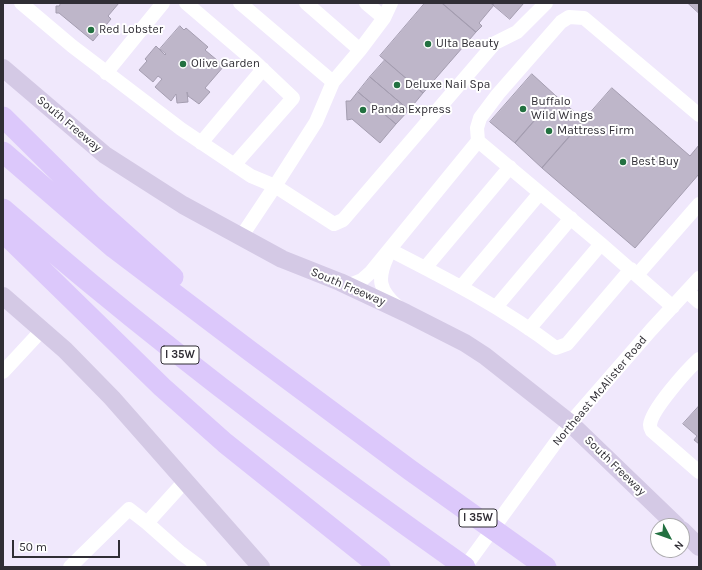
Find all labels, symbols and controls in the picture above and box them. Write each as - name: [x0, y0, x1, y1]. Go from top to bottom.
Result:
- place label: Red Lobster: [99, 23, 163, 37]
- marker: Red Lobster: [86, 25, 96, 35]
- place label: Ulta Beauty: [436, 37, 499, 51]
- marker: Ulta Beauty: [423, 39, 433, 49]
- place label: Olive Garden: [191, 57, 260, 71]
- marker: Olive Garden: [178, 59, 188, 69]
- place label: Deluxe Nail Spa: [405, 78, 490, 92]
- marker: Deluxe Nail Spa: [392, 80, 402, 90]
- street label: South Freeway: [34, 93, 104, 155]
- place label: Buffalo Wild Wings: [531, 95, 593, 123]
- place label: Panda Express: [371, 103, 451, 117]
- marker: Buffalo Wild Wings: [518, 104, 528, 114]
- marker: Panda Express: [358, 105, 368, 115]
- place label: Mattress Firm: [557, 124, 634, 138]
- marker: Mattress Firm: [544, 126, 554, 136]
- place label: Best Buy: [631, 155, 679, 169]
- marker: Best Buy: [618, 157, 628, 167]
- street label: South Freeway: [309, 265, 387, 309]
- street label: Northeast McAlister Road: [550, 333, 650, 449]
- road number: I 35W: [161, 346, 199, 364]
- street label: South Freeway: [581, 433, 649, 499]
- road number: I 35W: [459, 509, 497, 527]
- north arrow: [650, 518, 690, 558]
- scale bar: [14, 532, 122, 558]
- text: N: [671, 538, 686, 553]
- text: 50 m: [19, 540, 47, 554]

